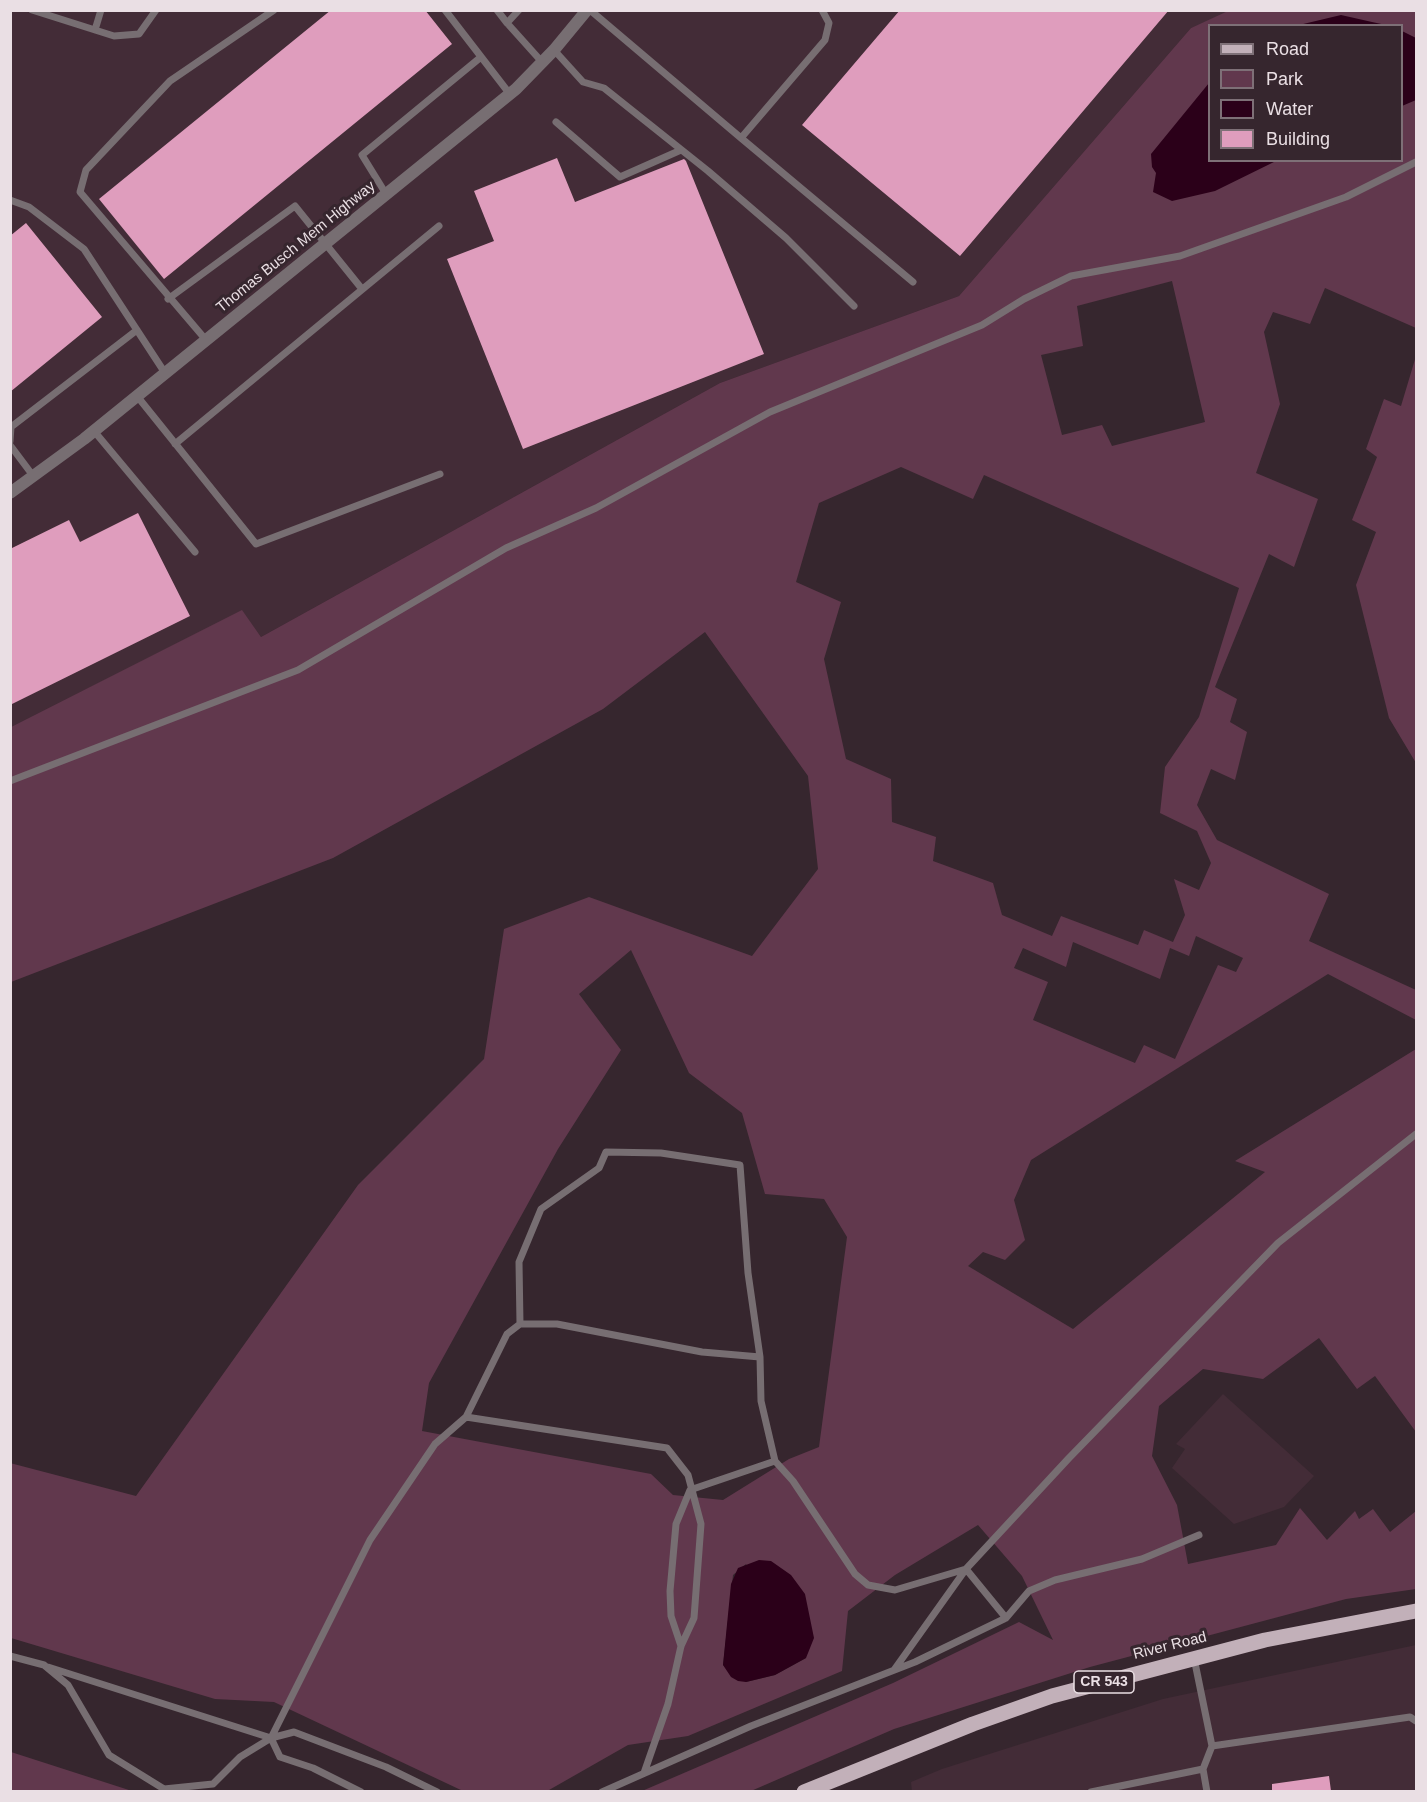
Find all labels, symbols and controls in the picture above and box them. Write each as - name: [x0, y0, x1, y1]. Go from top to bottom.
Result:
- legend: [1208, 24, 1403, 162]
- text: Road: [1266, 39, 1309, 59]
- text: Park: [1266, 69, 1303, 89]
- text: Water: [1266, 99, 1313, 119]
- text: Building: [1266, 129, 1330, 149]
- street label: Thomas Busch Mem Highway: [213, 177, 379, 317]
- street label: River Road: [1131, 1628, 1209, 1664]
- road number: CR 543: [1074, 1671, 1134, 1693]

